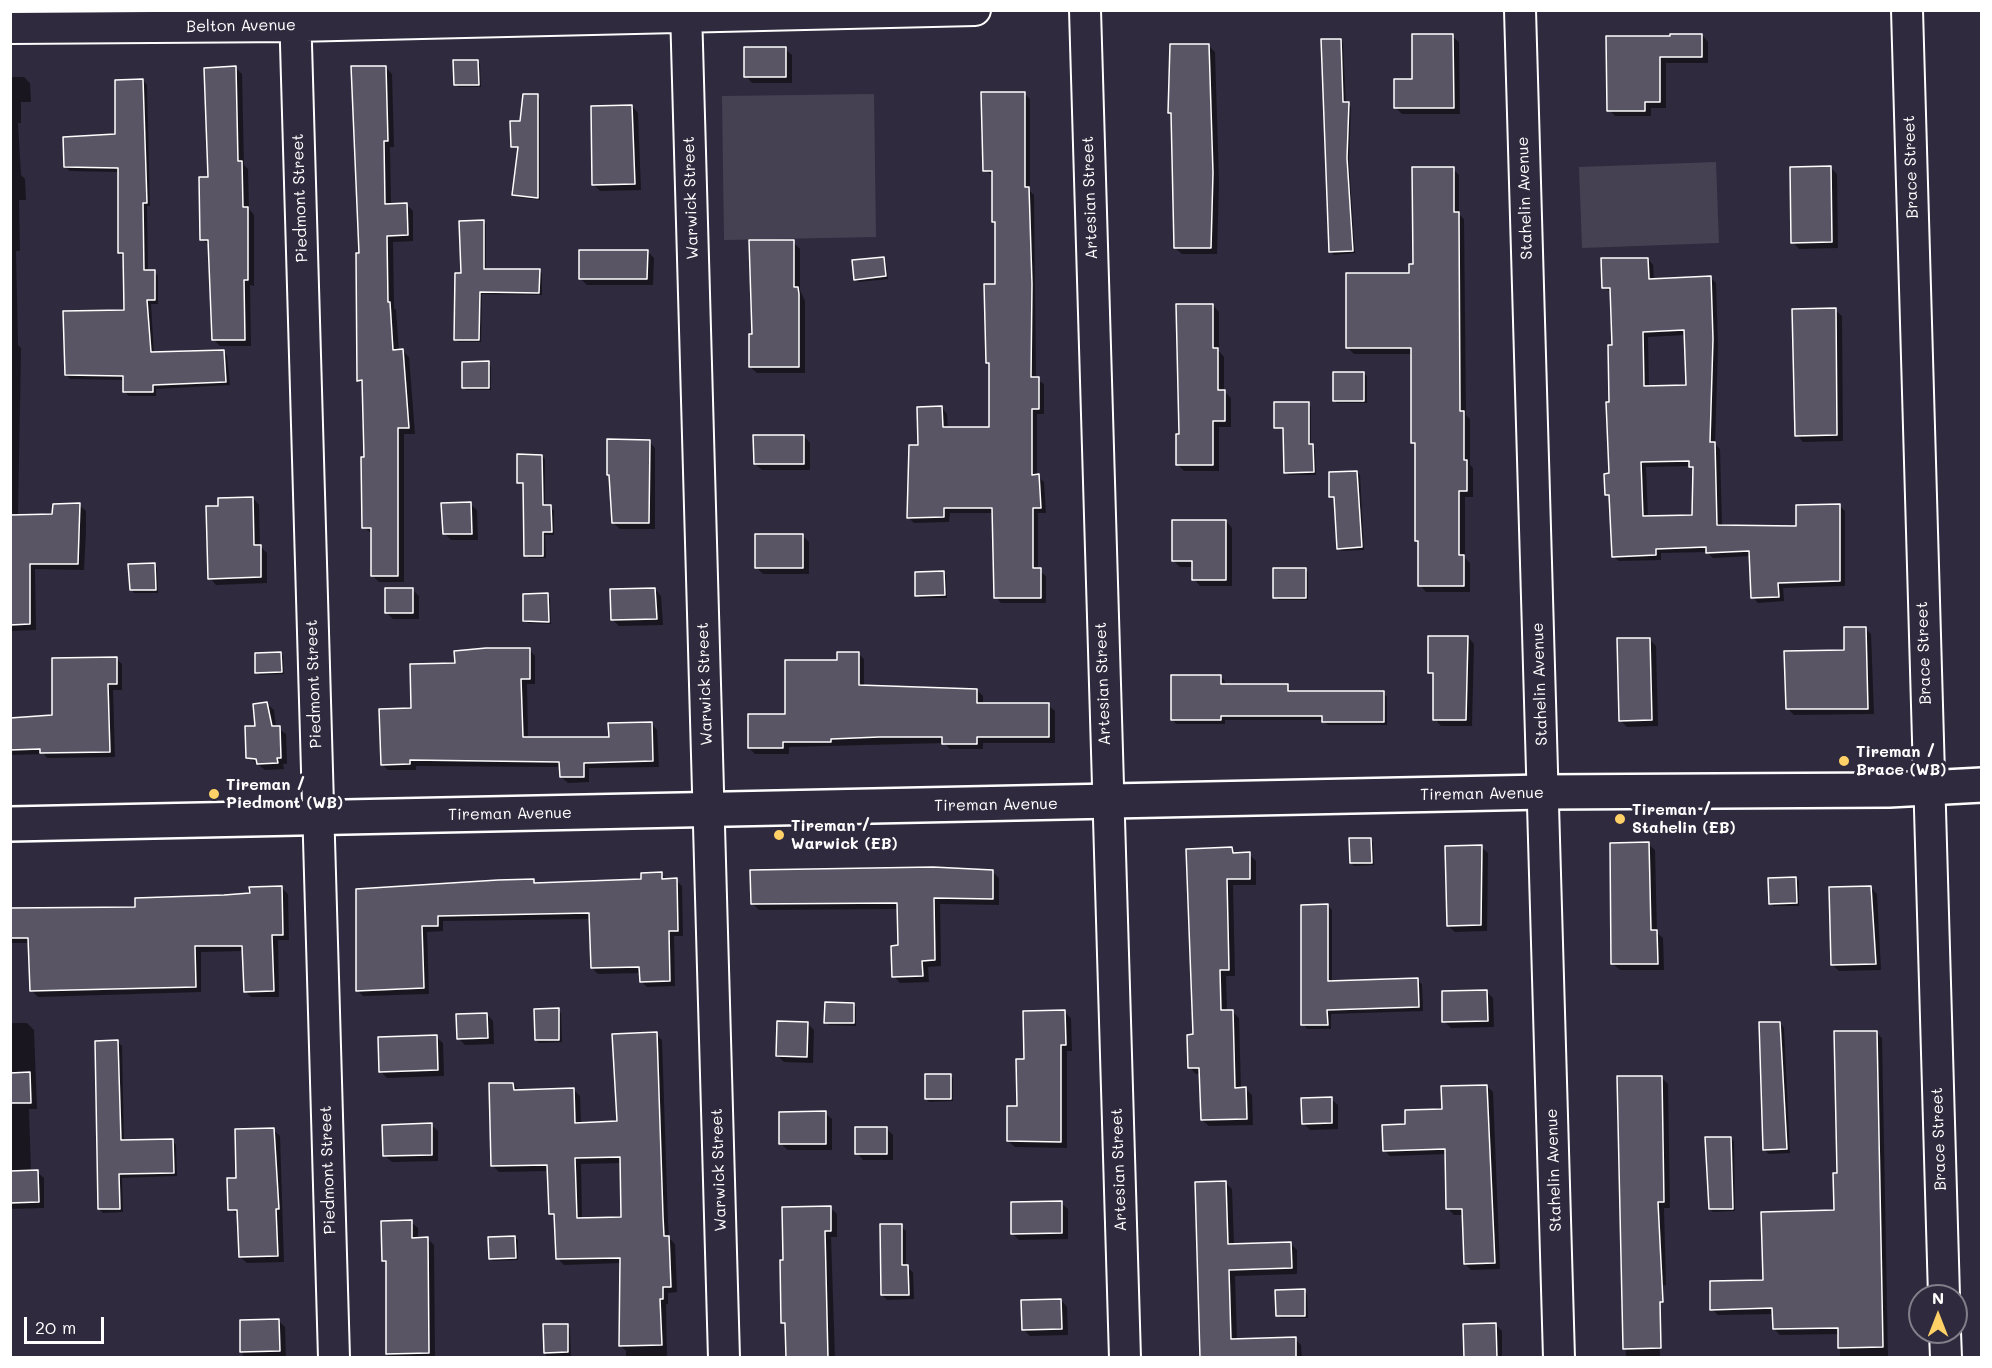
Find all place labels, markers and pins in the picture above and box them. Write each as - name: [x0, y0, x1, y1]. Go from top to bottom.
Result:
- place label: Tireman / Brace (WB): [1856, 742, 1946, 780]
- marker: Tireman / Brace (WB): [1837, 754, 1851, 768]
- place label: Tireman / Piedmont (WB): [226, 775, 343, 813]
- marker: Tireman / Piedmont (WB): [207, 787, 221, 801]
- place label: Tireman / Stahelin (EB): [1632, 800, 1736, 838]
- marker: Tireman / Stahelin (EB): [1613, 812, 1627, 826]
- place label: Tireman / Warwick (EB): [791, 816, 898, 854]
- marker: Tireman / Warwick (EB): [772, 828, 786, 842]

